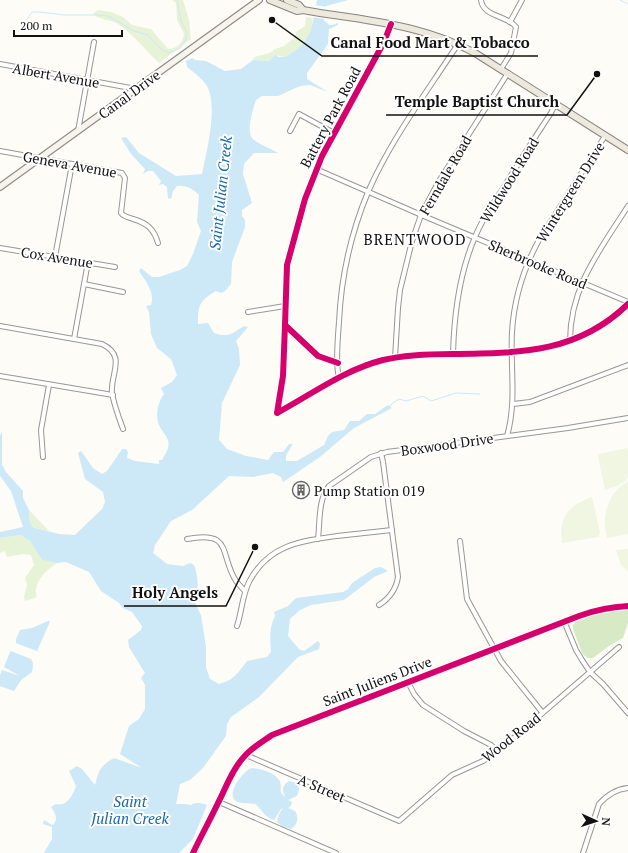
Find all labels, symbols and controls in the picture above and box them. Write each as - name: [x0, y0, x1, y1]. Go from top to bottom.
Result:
- scale bar: [14, 12, 122, 38]
- text: 200 m: [20, 18, 53, 33]
- callout: Canal Food Mart & Tobacco: [322, 29, 538, 56]
- text: Canal Food Mart & Tobacco: [330, 32, 530, 52]
- street label: Albert Avenue: [11, 58, 101, 92]
- street label: Battery Park Road: [295, 63, 365, 171]
- street label: Canal Drive: [94, 65, 164, 123]
- callout: Temple Baptist Church: [386, 88, 567, 115]
- text: Temple Baptist Church: [395, 91, 560, 111]
- street label: Ferndale Road: [414, 131, 476, 218]
- water label: Saint Julian Creek: [204, 134, 236, 251]
- street label: Wildwood Road: [475, 134, 543, 226]
- street label: Wintergreen Drive: [531, 138, 609, 246]
- street label: Geneva Avenue: [22, 146, 118, 182]
- district label: BRENTWOOD: [363, 229, 467, 249]
- street label: Sherbrooke Road: [486, 235, 590, 293]
- street label: Cox Avenue: [20, 242, 94, 272]
- street label: Boxwood Drive: [399, 428, 495, 460]
- building icon: Pump Station 019: [291, 480, 311, 500]
- place label: Pump Station 019: [314, 481, 425, 500]
- callout: Holy Angels: [124, 579, 226, 606]
- text: Holy Angels: [132, 582, 218, 602]
- street label: Saint Juliens Drive: [320, 651, 434, 711]
- street label: Wood Road: [478, 708, 545, 766]
- street label: A Street: [295, 769, 349, 807]
- water label: Saint Julian Creek: [90, 791, 170, 828]
- north arrow: [576, 801, 616, 841]
- text: N: [599, 817, 613, 827]

